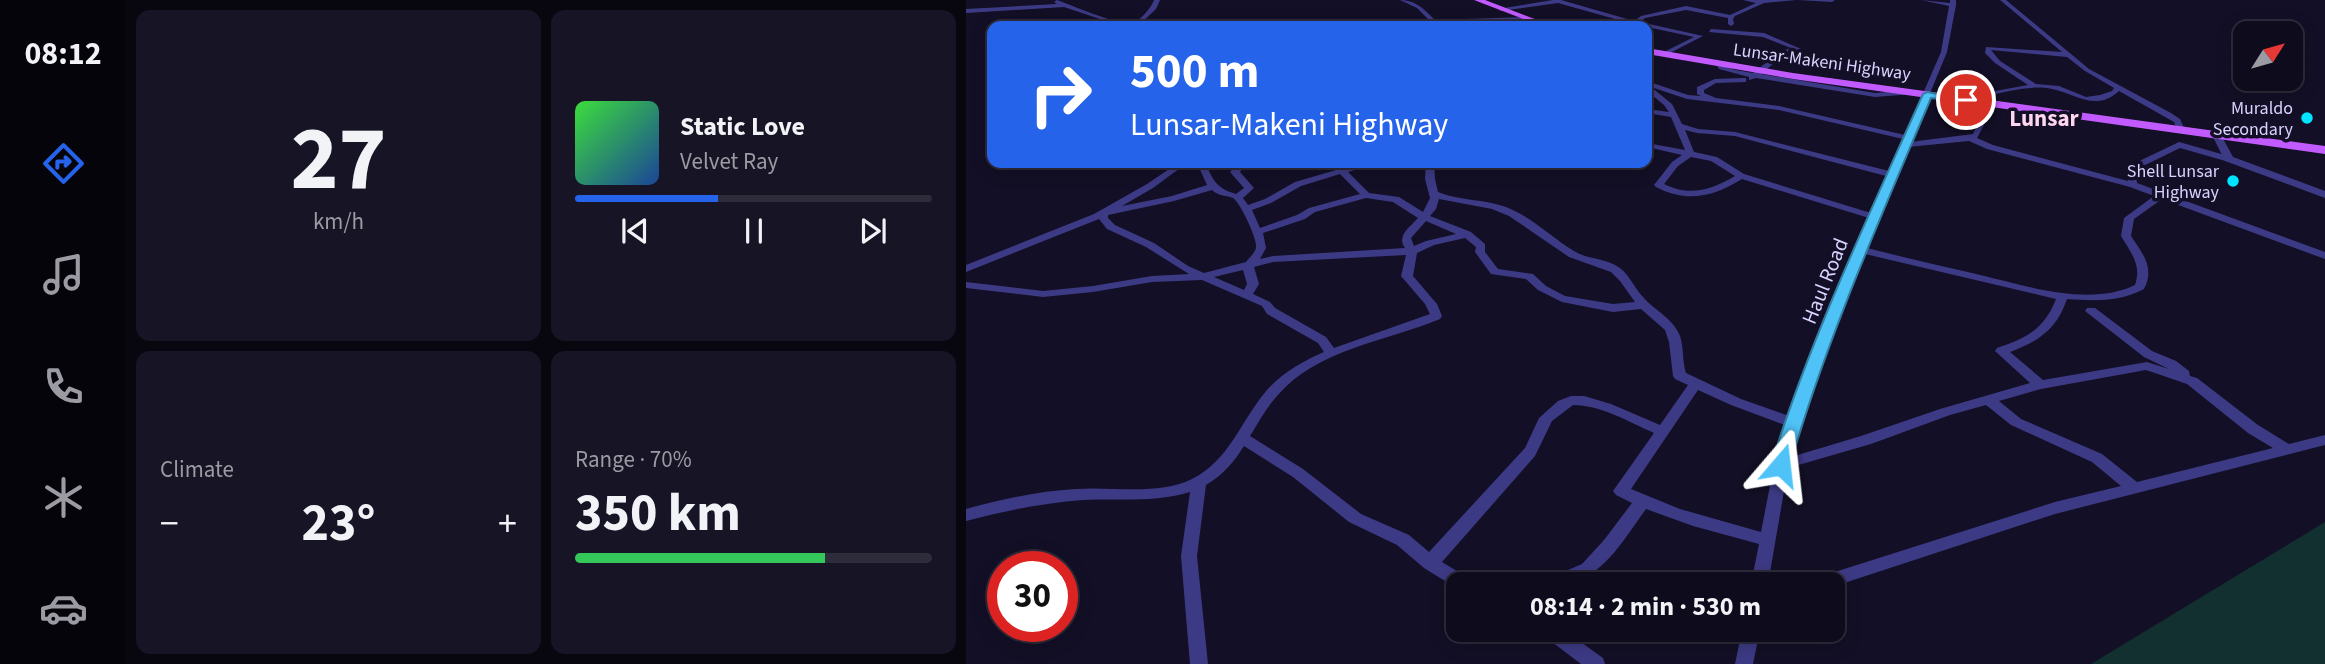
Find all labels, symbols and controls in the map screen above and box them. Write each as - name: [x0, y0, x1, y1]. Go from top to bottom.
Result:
- north arrow: [2233, 21, 2303, 91]
- map controls: [2233, 21, 2303, 91]
- text: 08:12: [24, 31, 102, 77]
- text: 500 m: [1130, 37, 1259, 107]
- street label: Lunsar-Makeni Highway: [1732, 37, 1913, 87]
- icon: right: [1015, 49, 1106, 140]
- pin: [1936, 70, 1996, 130]
- icon: arrive: [1947, 81, 1985, 119]
- text: 27: [290, 95, 387, 224]
- place label: Muraldo Secondary: [2213, 96, 2294, 142]
- text: Lunsar-Makeni Highway: [1130, 102, 1448, 148]
- district label: Lunsar: [2009, 102, 2080, 135]
- text: Static Love: [680, 108, 805, 145]
- marker: Muraldo Secondary: [2299, 110, 2315, 126]
- icon: directions: [39, 139, 88, 188]
- text: Velvet Ray: [680, 145, 778, 178]
- place label: Shell Lunsar Highway: [2127, 159, 2220, 205]
- marker: Shell Lunsar Highway: [2225, 173, 2241, 189]
- text: km/h: [313, 205, 364, 238]
- icon: previous: [616, 212, 654, 250]
- icon: pause: [735, 212, 773, 250]
- icon: next: [854, 212, 892, 250]
- street label: Haul Road: [1794, 234, 1856, 328]
- icon: music: [39, 250, 88, 299]
- icon: phone: [39, 362, 88, 411]
- position arrow: [1744, 428, 1818, 502]
- text: Range · 70%: [575, 443, 692, 476]
- text: Climate: [160, 453, 234, 486]
- icon: climate: [39, 473, 88, 522]
- text: 350 km: [575, 477, 741, 551]
- text: 23°: [302, 487, 375, 561]
- text: −: [160, 497, 179, 551]
- text: +: [498, 497, 517, 551]
- speed limit sign: 30: [987, 551, 1078, 642]
- icon: car: [39, 584, 88, 633]
- text: 08:14 · 2 min · 530 m: [1530, 588, 1761, 625]

